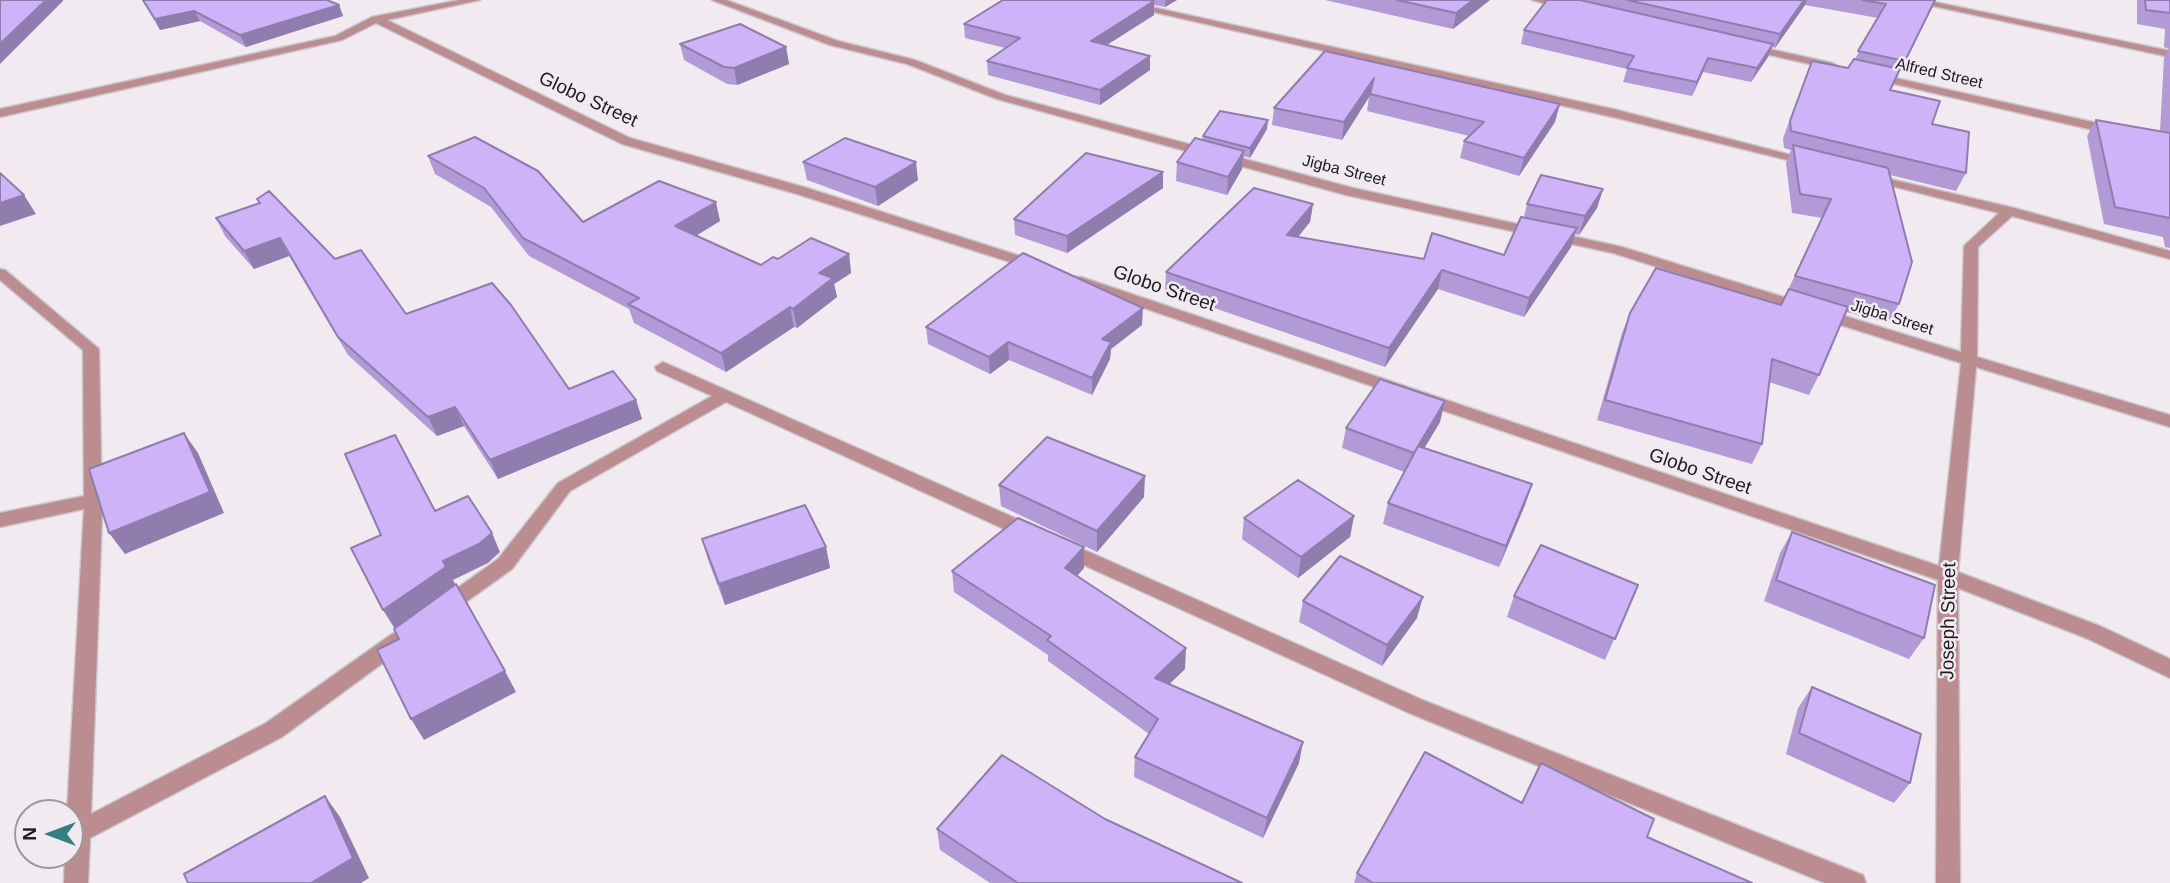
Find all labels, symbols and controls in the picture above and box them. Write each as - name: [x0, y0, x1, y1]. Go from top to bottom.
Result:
- street label: Alfred Street: [1894, 55, 1984, 93]
- street label: Globo Street: [535, 67, 641, 133]
- street label: Jigba Street: [1300, 151, 1388, 191]
- street label: Globo Street: [1110, 261, 1218, 317]
- street label: Jigba Street: [1848, 296, 1936, 340]
- street label: Globo Street: [1646, 444, 1754, 500]
- street label: Joseph Street: [1937, 562, 1961, 680]
- north arrow: [14, 799, 84, 869]
- text: N: [19, 827, 40, 841]

